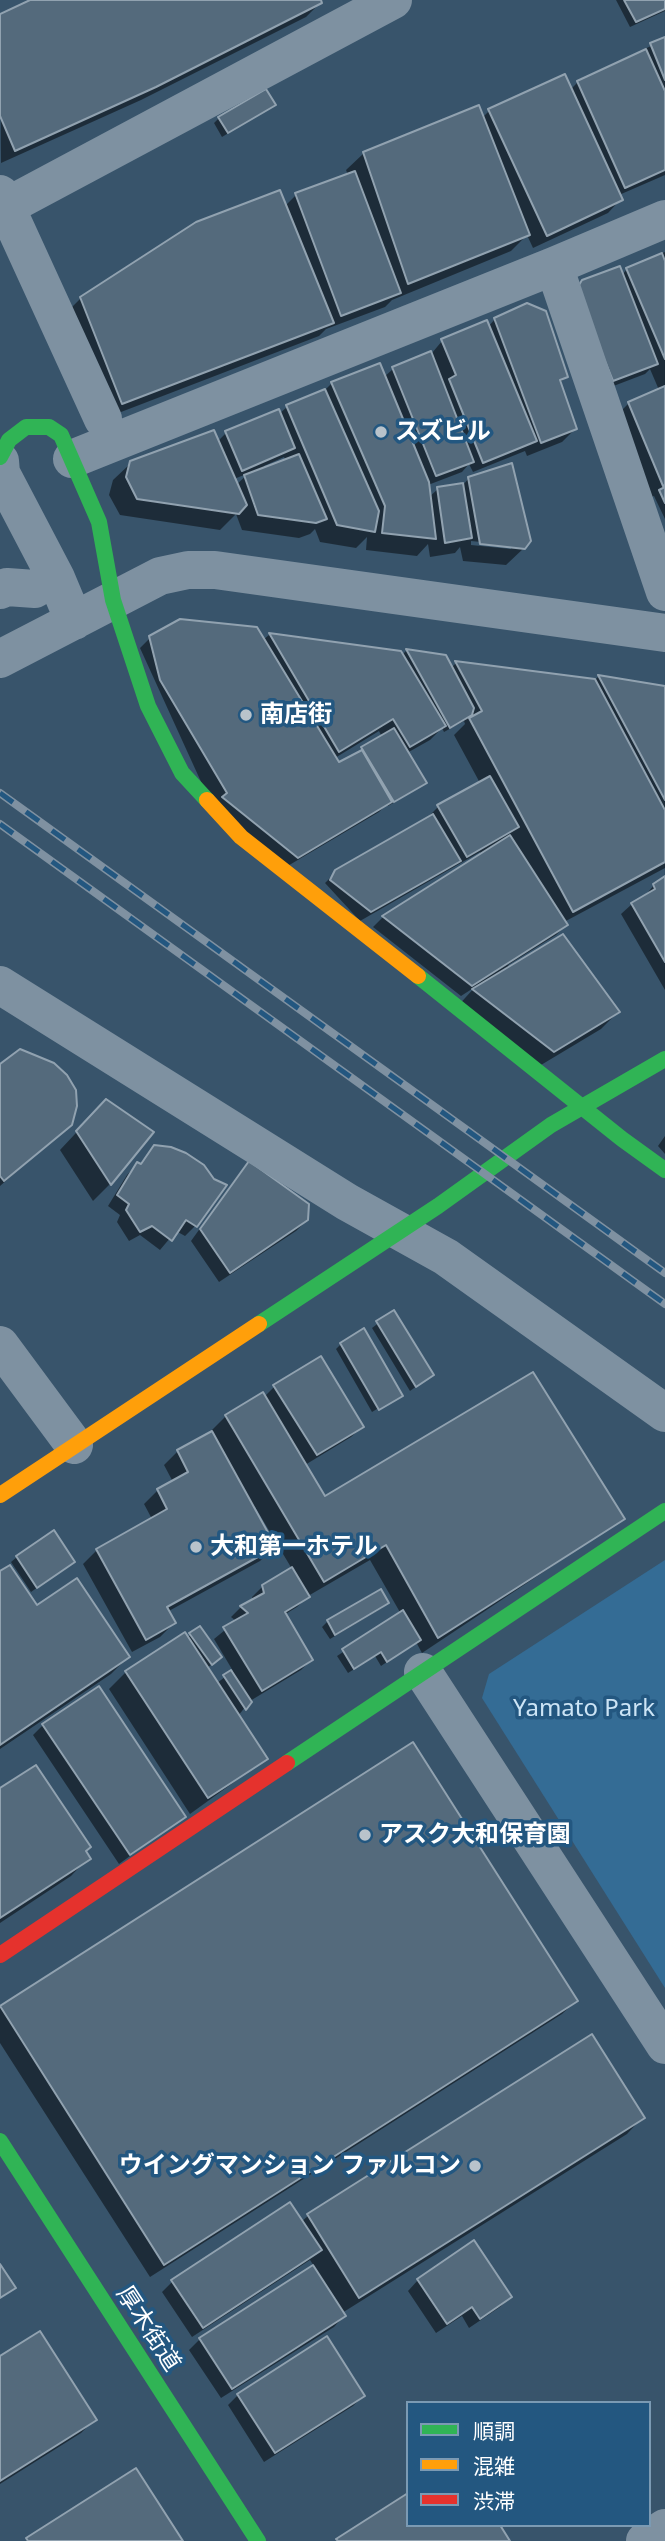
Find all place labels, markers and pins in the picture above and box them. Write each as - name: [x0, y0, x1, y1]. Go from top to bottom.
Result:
- place label: スズビル: [395, 418, 491, 446]
- marker: スズビル: [373, 424, 389, 440]
- place label: 南店街: [260, 701, 332, 729]
- marker: 南店街: [238, 707, 254, 723]
- place label: 大和第一ホテル: [210, 1533, 378, 1561]
- marker: 大和第一ホテル: [188, 1539, 204, 1555]
- place label: アスク大和保育園: [379, 1821, 571, 1849]
- marker: アスク大和保育園: [357, 1827, 373, 1843]
- place label: ウイングマンション ファルコン: [119, 2152, 461, 2180]
- marker: ウイングマンション ファルコン: [467, 2158, 483, 2174]

